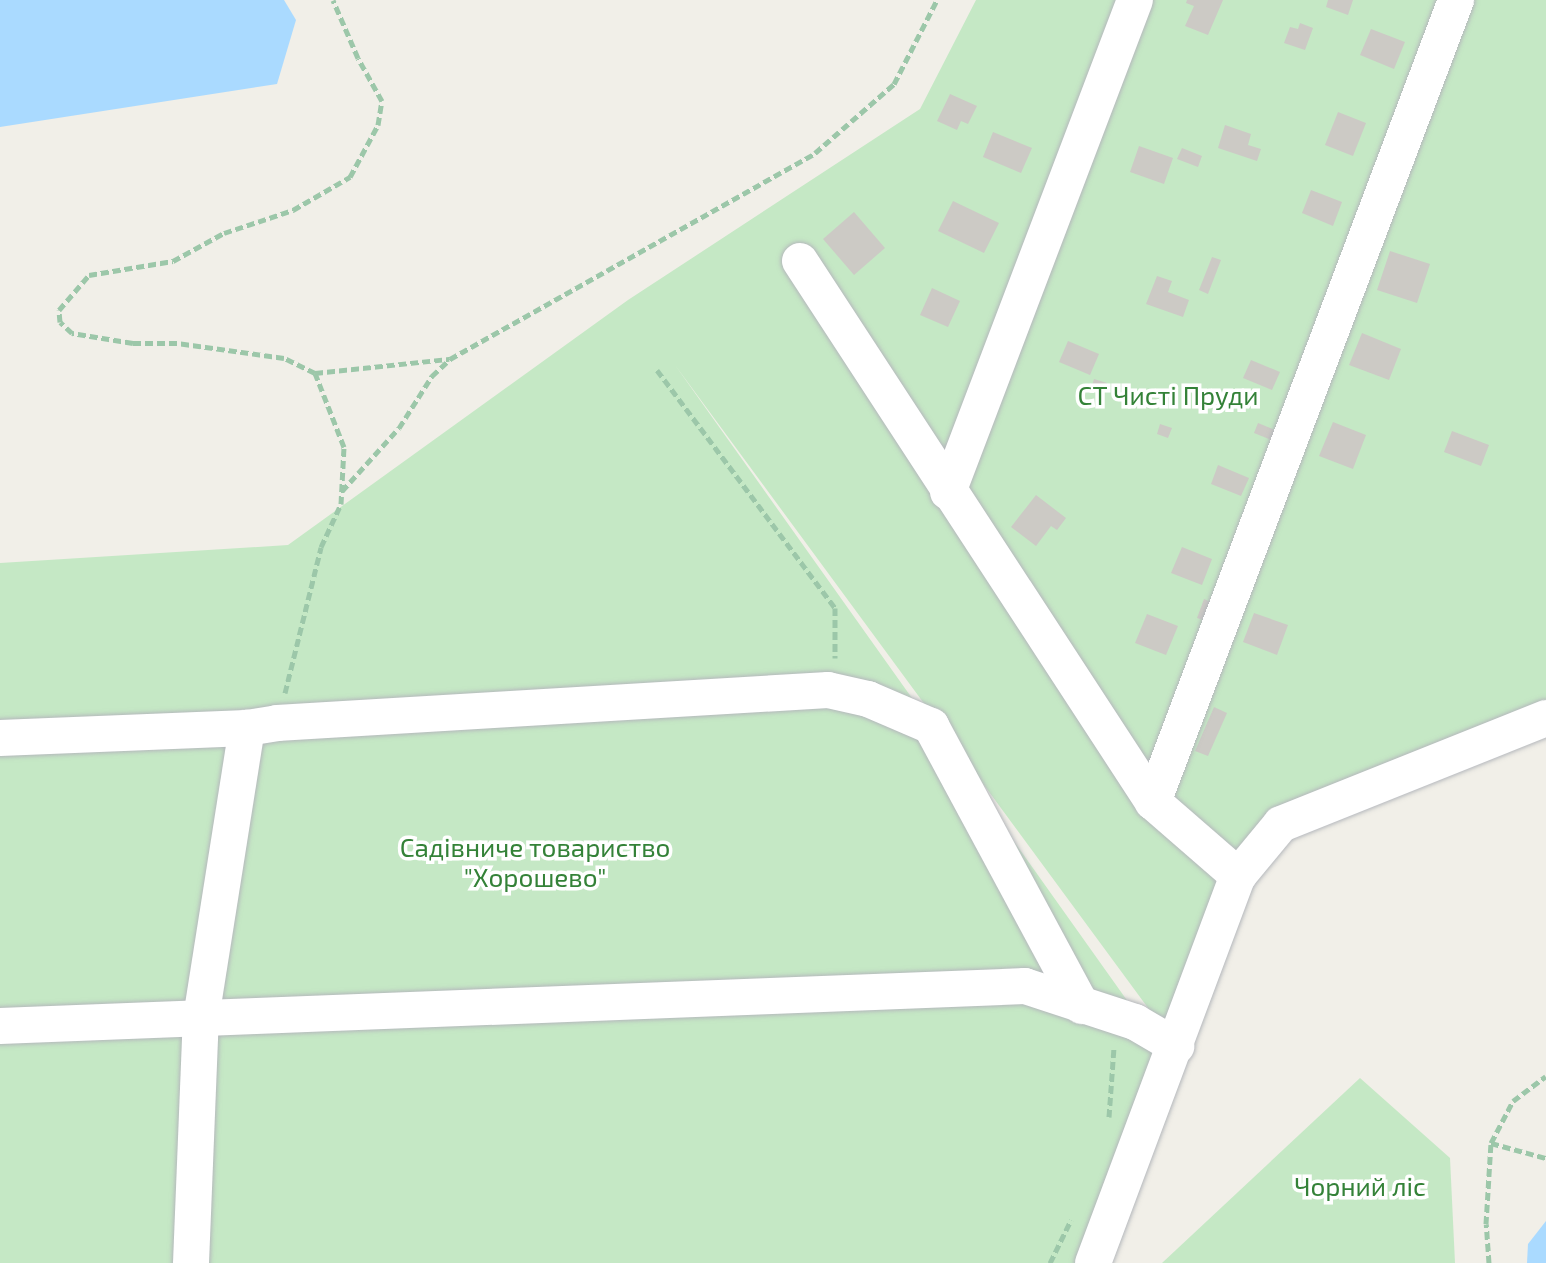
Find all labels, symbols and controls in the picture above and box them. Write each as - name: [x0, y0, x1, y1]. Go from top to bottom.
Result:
- park label: СТ Чисті Пруди: [1078, 379, 1258, 411]
- park label: Садівниче товариство "Хорошево": [400, 831, 670, 892]
- park label: Чорний ліс: [1294, 1170, 1426, 1202]

